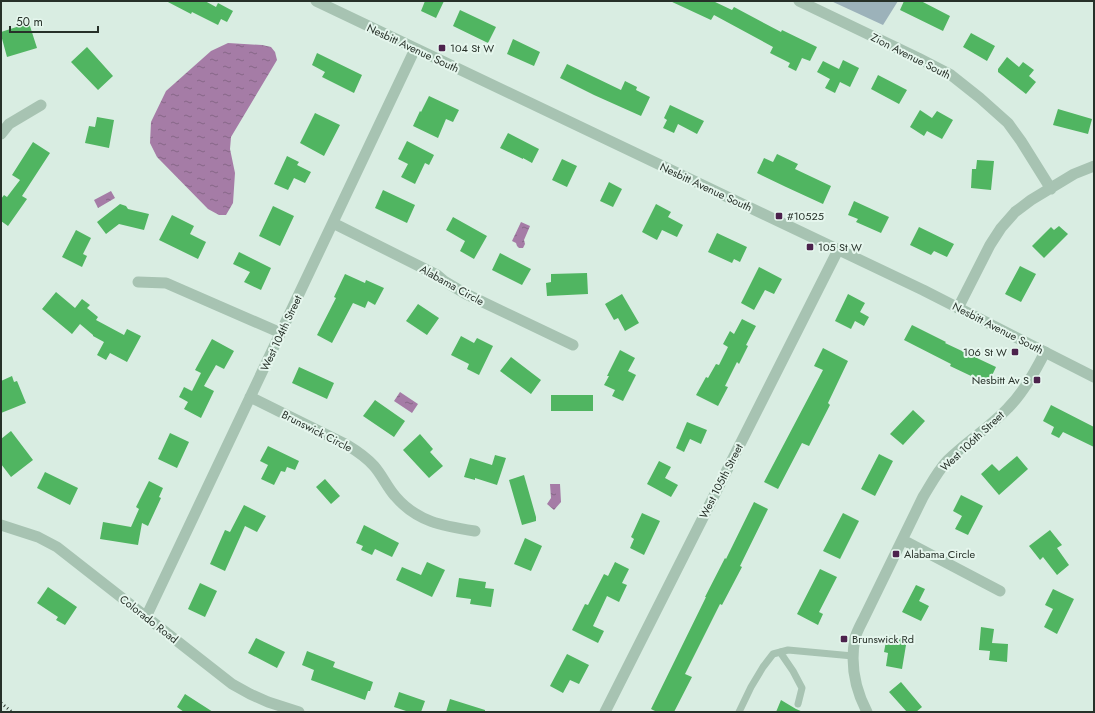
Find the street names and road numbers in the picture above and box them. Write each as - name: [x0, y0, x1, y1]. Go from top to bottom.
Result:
- street label: Nesbitt Avenue South: [364, 20, 462, 76]
- street label: Zion Avenue South: [868, 29, 954, 83]
- street label: Nesbitt Avenue South: [657, 159, 755, 215]
- street label: Alabama Circle: [417, 261, 487, 309]
- street label: West 104th Street: [256, 292, 306, 374]
- street label: Nesbitt Avenue South: [950, 298, 1046, 358]
- street label: Brunswick Circle: [279, 406, 355, 456]
- street label: West 106th Street: [937, 407, 1008, 475]
- street label: West 105th Street: [695, 441, 747, 521]
- street label: Colorado Road: [116, 591, 182, 647]

